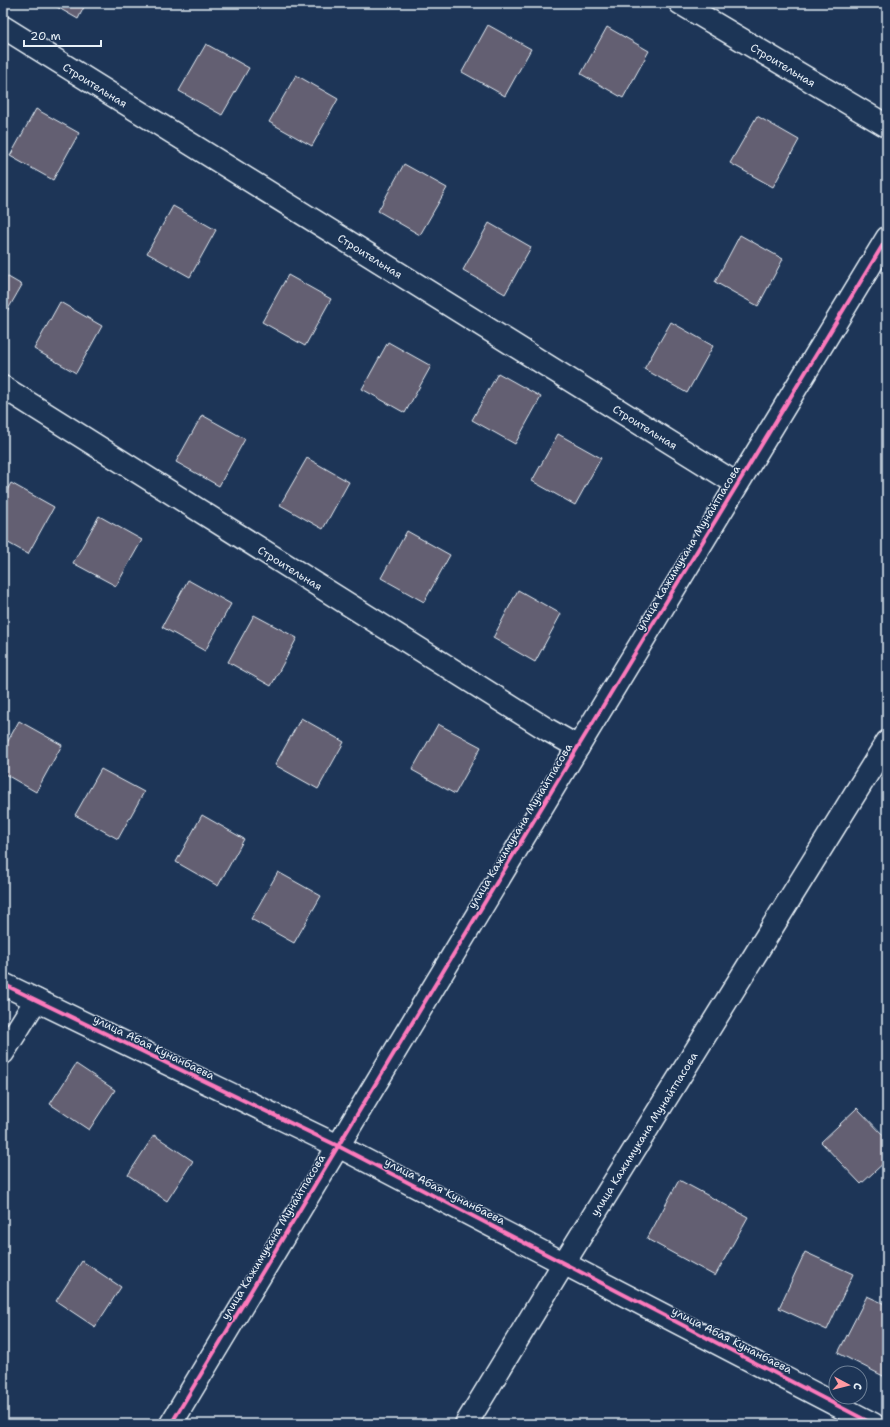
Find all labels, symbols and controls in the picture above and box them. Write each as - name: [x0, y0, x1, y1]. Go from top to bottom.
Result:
- scale bar: [24, 22, 101, 48]
- text: 20 m: [30, 28, 61, 44]
- street label: Строительная: [747, 40, 818, 91]
- street label: Строительная: [60, 60, 130, 111]
- street label: Строительная: [335, 231, 405, 282]
- street label: Строительная: [610, 402, 680, 453]
- street label: улица Кажимукана Мунайтпасова: [633, 463, 744, 634]
- street label: Строительная: [255, 543, 325, 594]
- street label: улица Кажимукана Мунайтпасова: [465, 741, 576, 912]
- street label: улица Абая Кунанбаева: [91, 1012, 217, 1083]
- street label: улица Кажимукана Мунайтпасова: [588, 1049, 701, 1219]
- street label: улица Кажимукана Мунайтпасова: [218, 1152, 329, 1323]
- street label: улица Абая Кунанбаева: [382, 1155, 508, 1228]
- street label: улица Абая Кунанбаева: [669, 1304, 795, 1377]
- north arrow: [828, 1365, 868, 1405]
- text: С: [850, 1382, 865, 1391]

